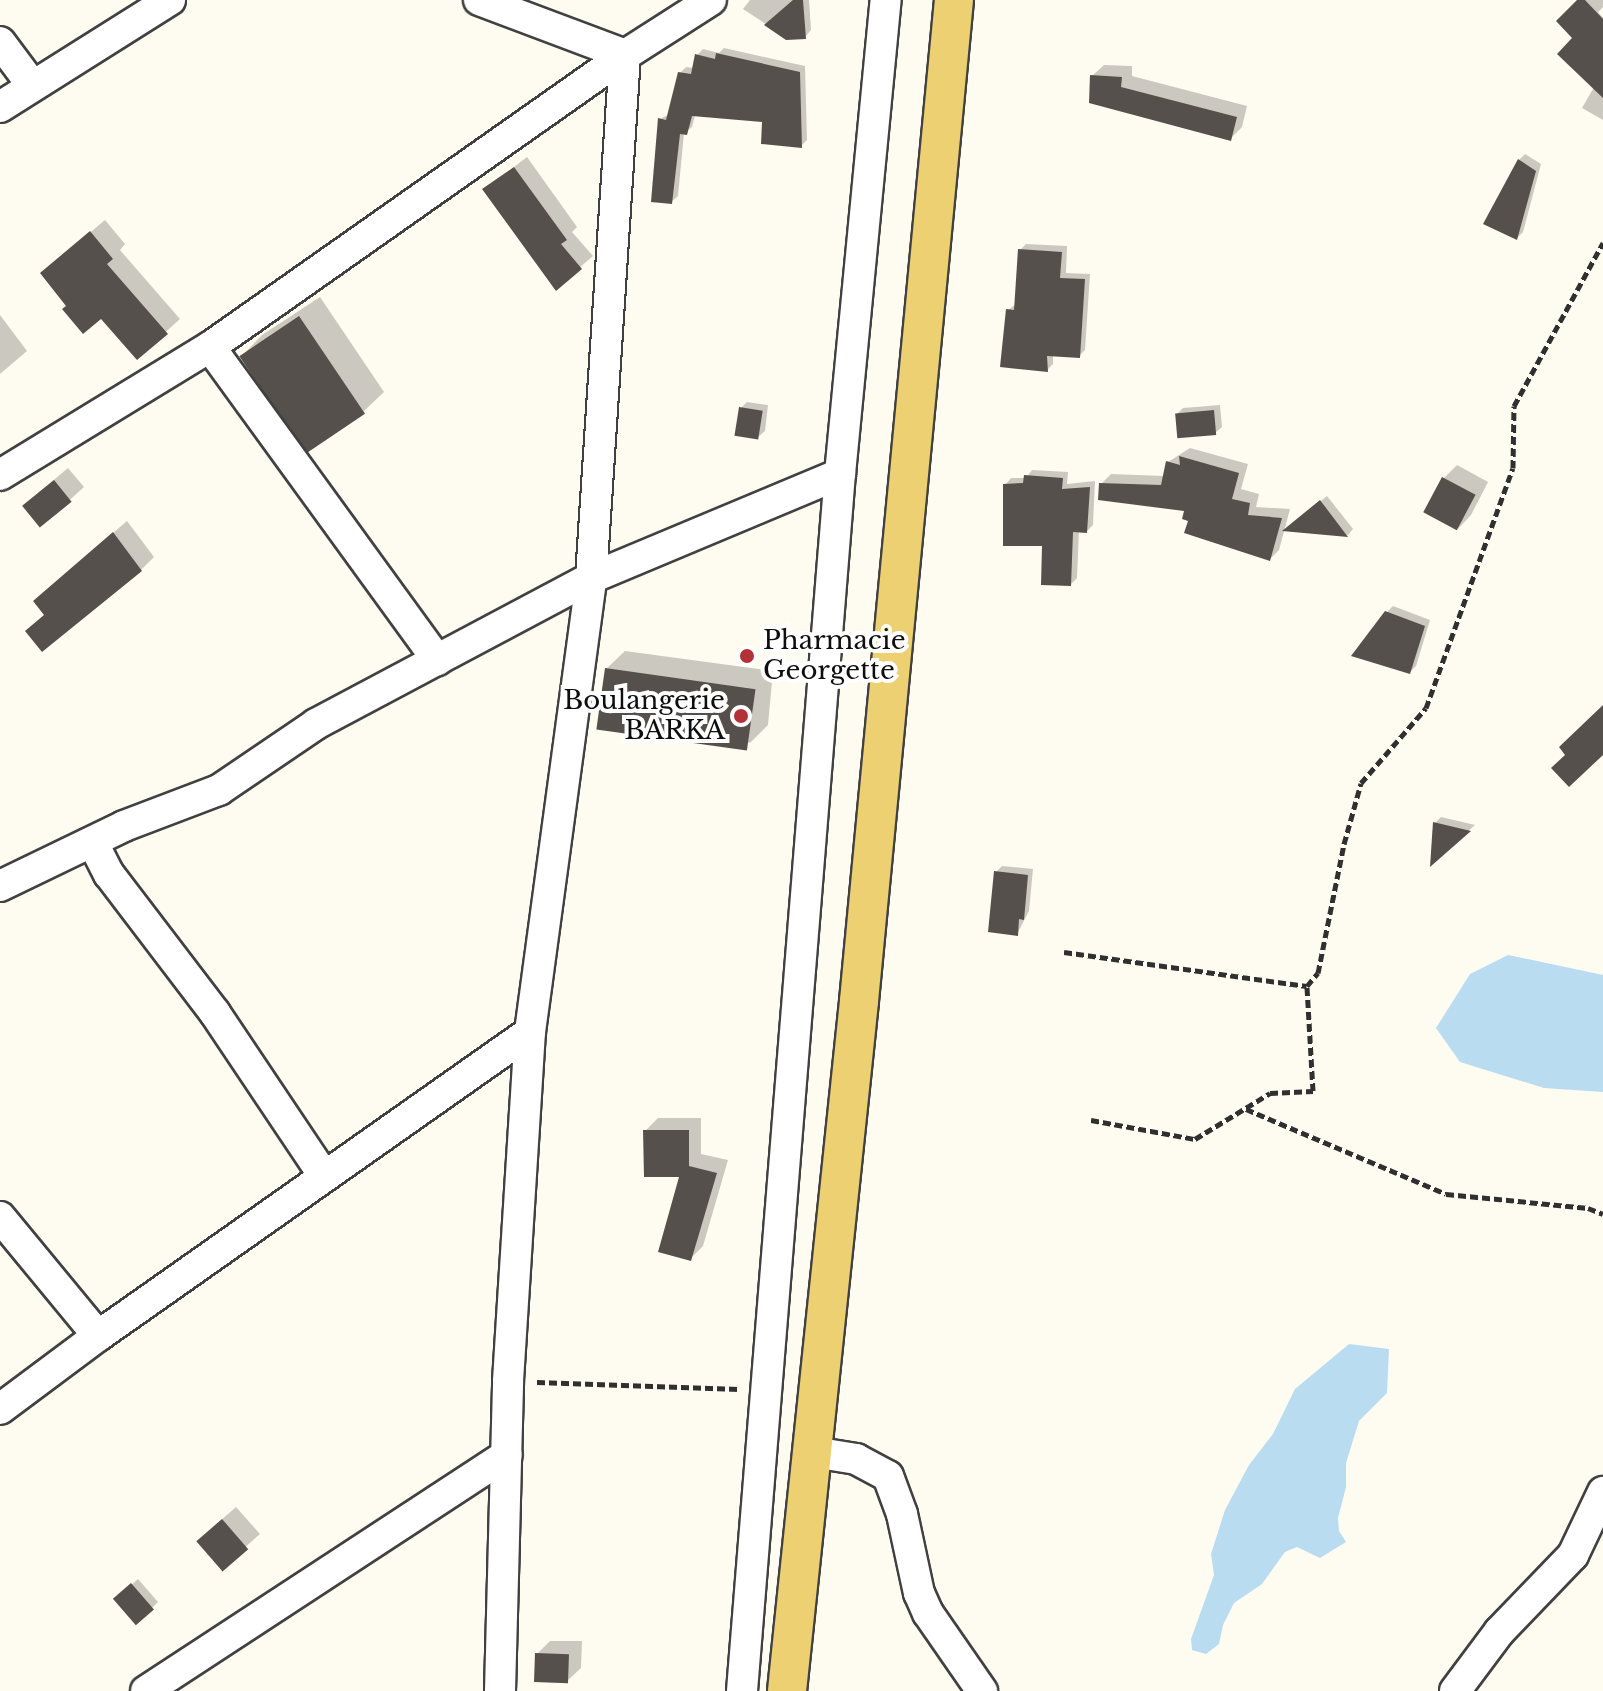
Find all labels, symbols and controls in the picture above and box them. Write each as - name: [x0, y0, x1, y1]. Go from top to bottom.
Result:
- place label: Pharmacie Georgette: [763, 625, 906, 686]
- marker: Pharmacie Georgette: [738, 647, 756, 665]
- place label: Boulangerie BARKA: [563, 685, 725, 746]
- marker: Boulangerie BARKA: [732, 707, 750, 725]

